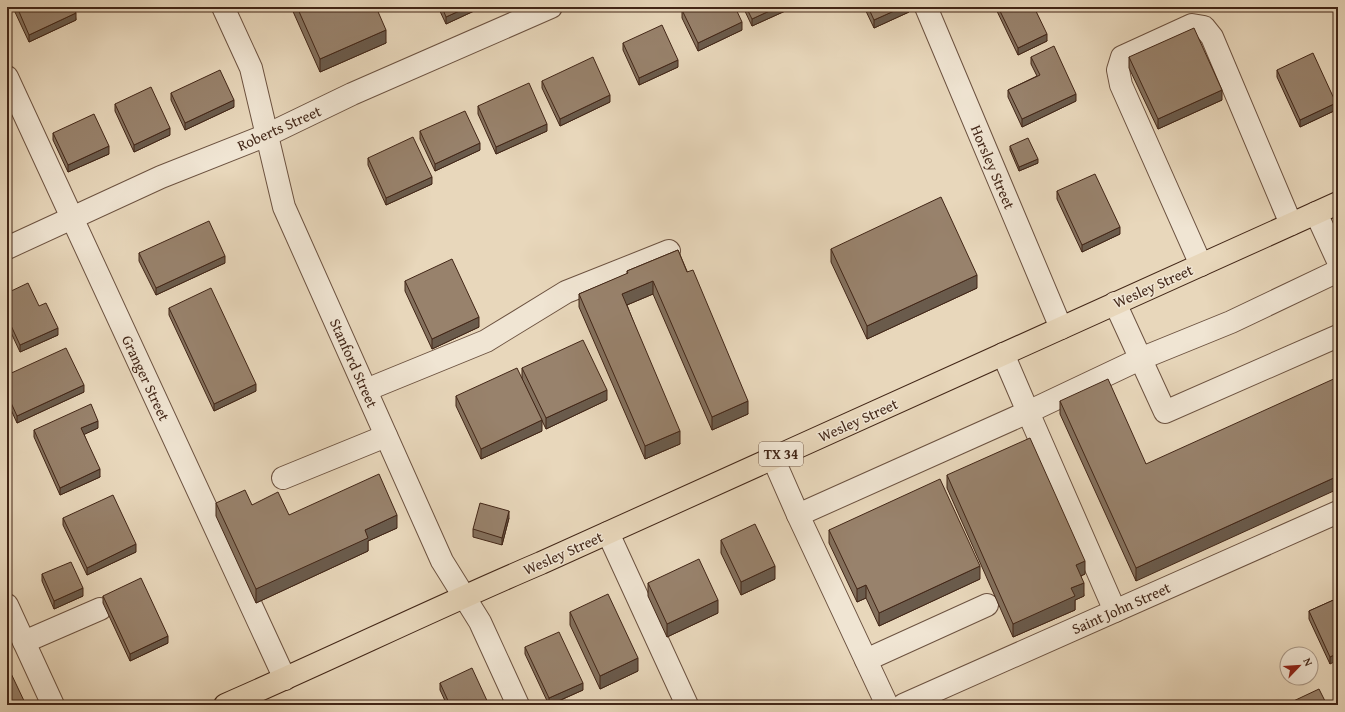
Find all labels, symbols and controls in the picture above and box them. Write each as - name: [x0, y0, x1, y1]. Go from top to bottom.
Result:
- street label: Roberts Street: [234, 100, 325, 156]
- street label: Horsley Street: [966, 122, 1020, 213]
- street label: Wesley Street: [1110, 259, 1197, 313]
- street label: Stanford Street: [325, 315, 383, 412]
- street label: Granger Street: [117, 332, 175, 425]
- street label: Wesley Street: [815, 393, 902, 447]
- road number: TX 34: [759, 442, 803, 466]
- street label: Wesley Street: [520, 526, 607, 580]
- street label: Saint John Street: [1068, 577, 1174, 639]
- north arrow: [1279, 646, 1319, 686]
- text: N: [1299, 655, 1317, 669]

